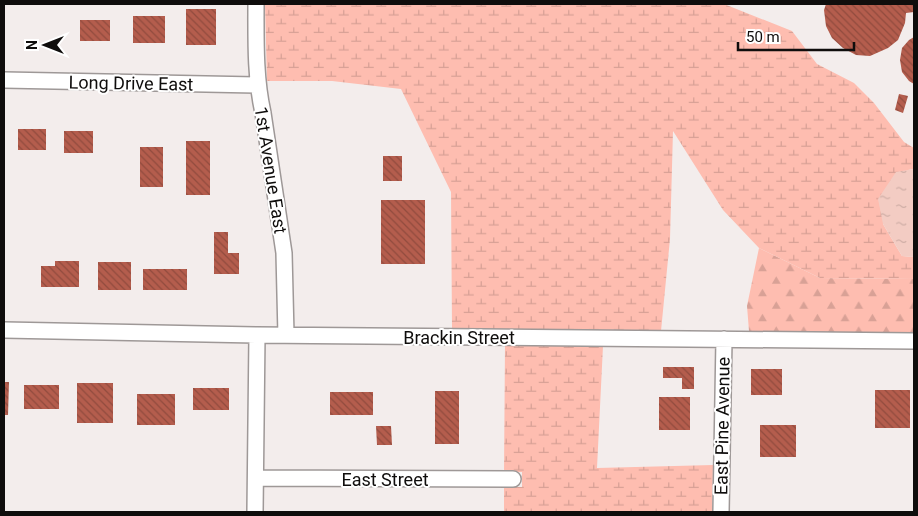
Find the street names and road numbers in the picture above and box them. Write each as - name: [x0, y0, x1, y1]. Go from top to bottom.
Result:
- street label: Long Drive East: [69, 71, 194, 95]
- street label: 1st Avenue East: [251, 105, 291, 235]
- street label: Brackin Street: [403, 327, 515, 348]
- street label: East Pine Avenue: [710, 357, 734, 495]
- street label: East Street: [341, 469, 429, 490]

